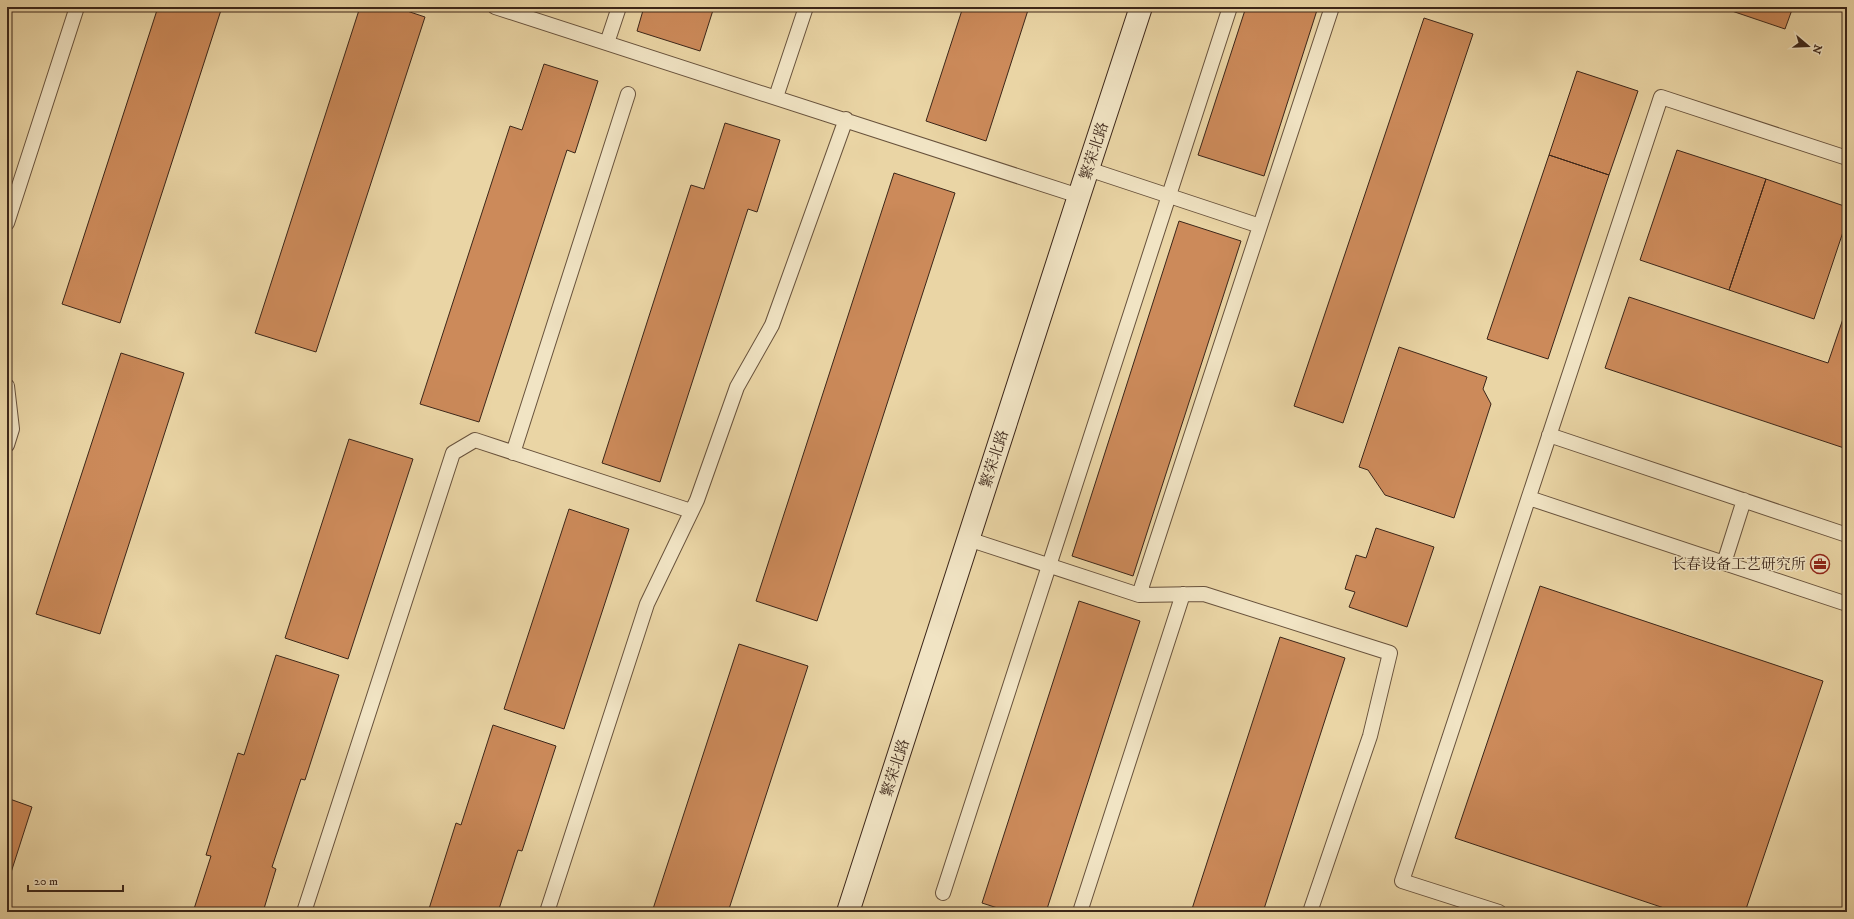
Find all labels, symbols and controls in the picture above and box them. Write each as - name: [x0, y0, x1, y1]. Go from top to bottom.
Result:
- north arrow: [1788, 26, 1828, 66]
- text: N: [1808, 42, 1825, 55]
- street label: 繁荣北路: [1076, 120, 1113, 183]
- street label: 繁荣北路: [976, 428, 1013, 491]
- office icon: 长春设备工艺研究所: [1809, 553, 1831, 575]
- place label: 长春设备工艺研究所: [1671, 555, 1806, 574]
- street label: 繁荣北路: [877, 737, 914, 800]
- scale bar: [28, 867, 123, 893]
- text: 20 m: [34, 874, 58, 889]

